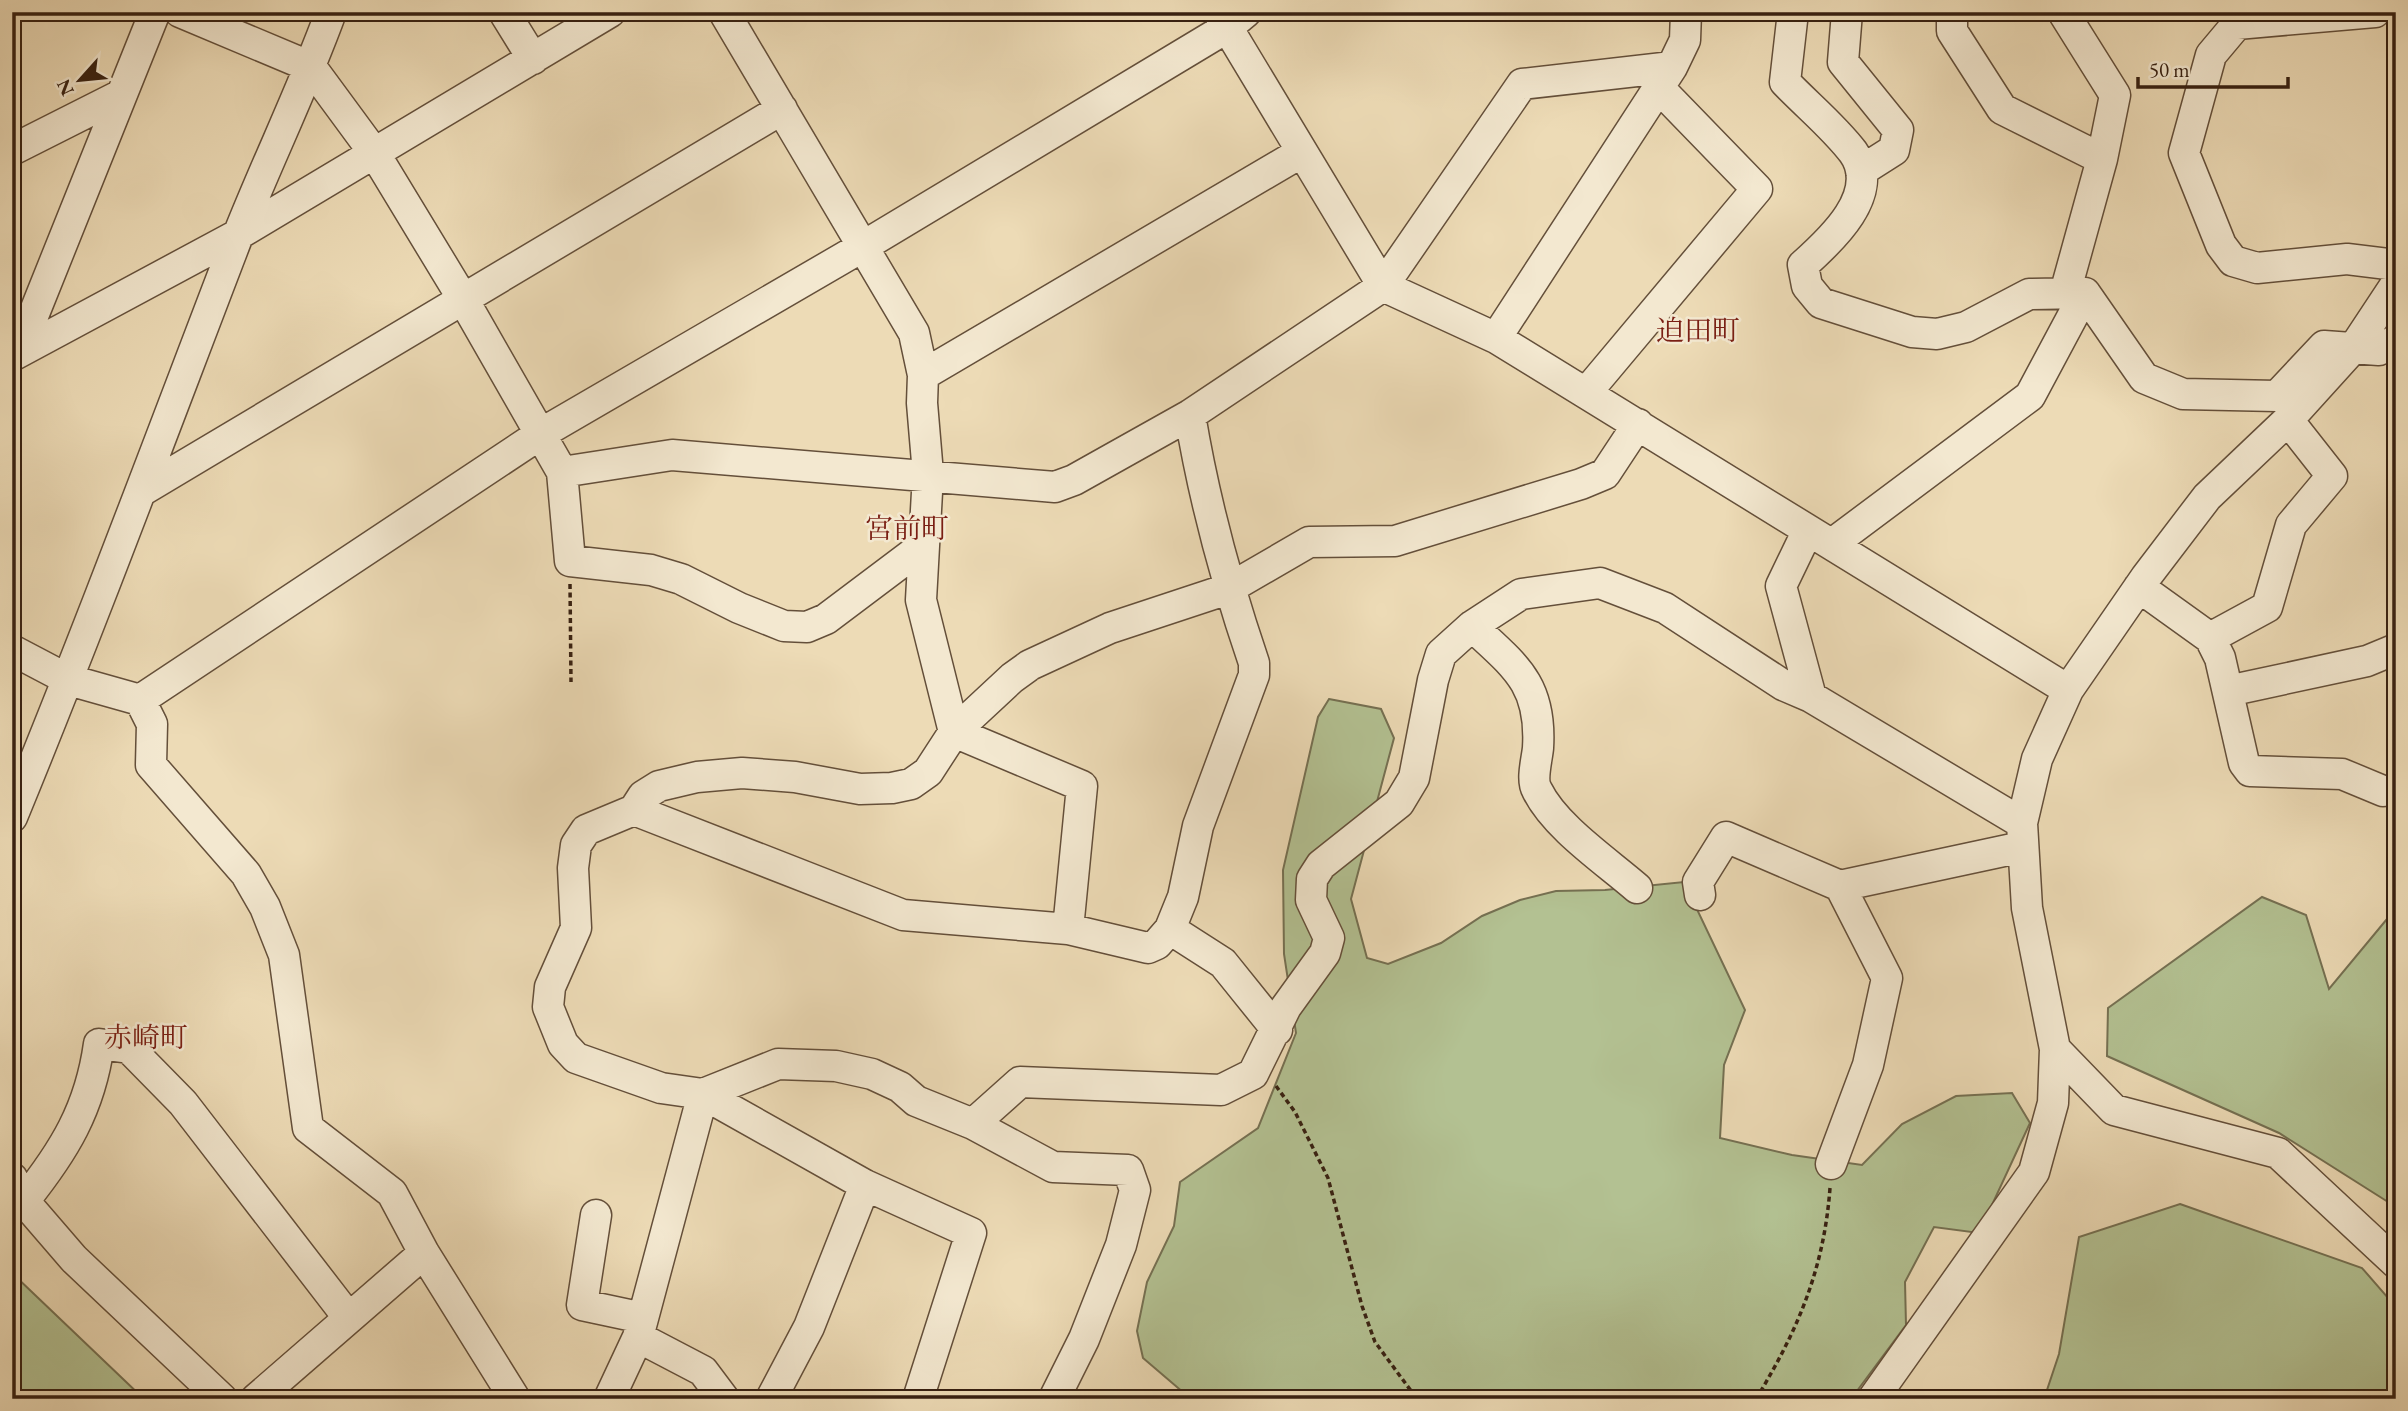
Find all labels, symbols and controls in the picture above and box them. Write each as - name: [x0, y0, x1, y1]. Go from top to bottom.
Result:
- north arrow: [46, 46, 116, 116]
- scale bar: [2138, 46, 2289, 90]
- text: 50 m: [2149, 56, 2190, 83]
- text: N: [50, 74, 80, 100]
- district label: 迫田町: [1656, 312, 1740, 348]
- district label: 宮前町: [865, 510, 949, 546]
- district label: 赤崎町: [104, 1019, 188, 1055]

